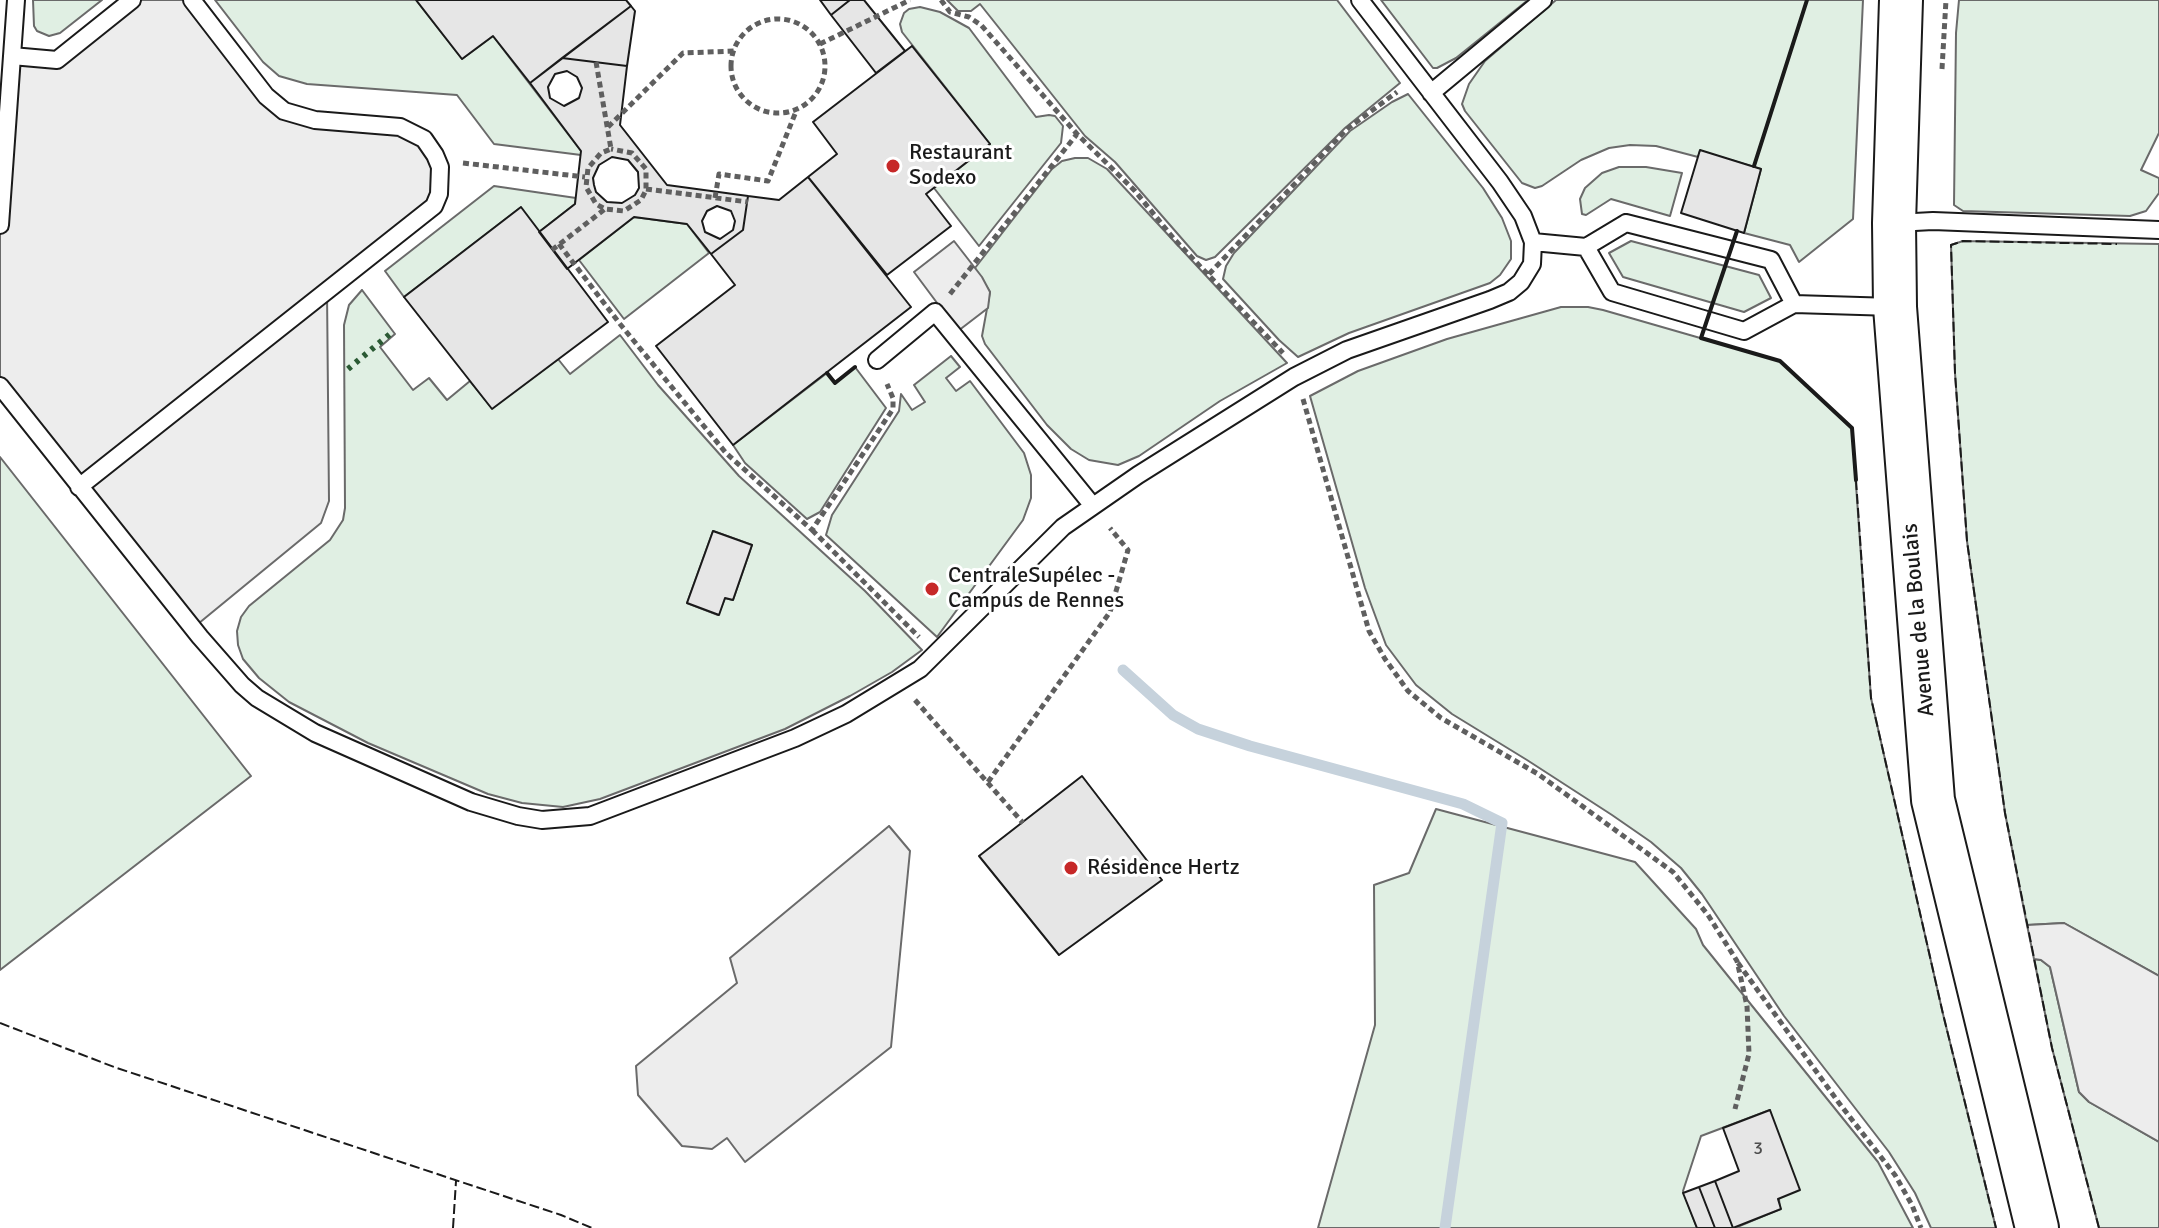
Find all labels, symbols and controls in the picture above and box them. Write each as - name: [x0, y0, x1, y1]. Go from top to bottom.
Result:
- place label: Restaurant Sodexo: [909, 140, 1012, 192]
- marker: Restaurant Sodexo: [884, 157, 902, 175]
- street label: Avenue de la Boulais: [1897, 522, 1941, 718]
- place label: CentraleSupélec - Campus de Rennes: [948, 563, 1124, 614]
- marker: CentraleSupélec - Campus de Rennes: [923, 580, 941, 598]
- place label: Résidence Hertz: [1087, 855, 1240, 881]
- marker: Résidence Hertz: [1062, 859, 1080, 877]
- house number: 3: [1753, 1138, 1763, 1160]

